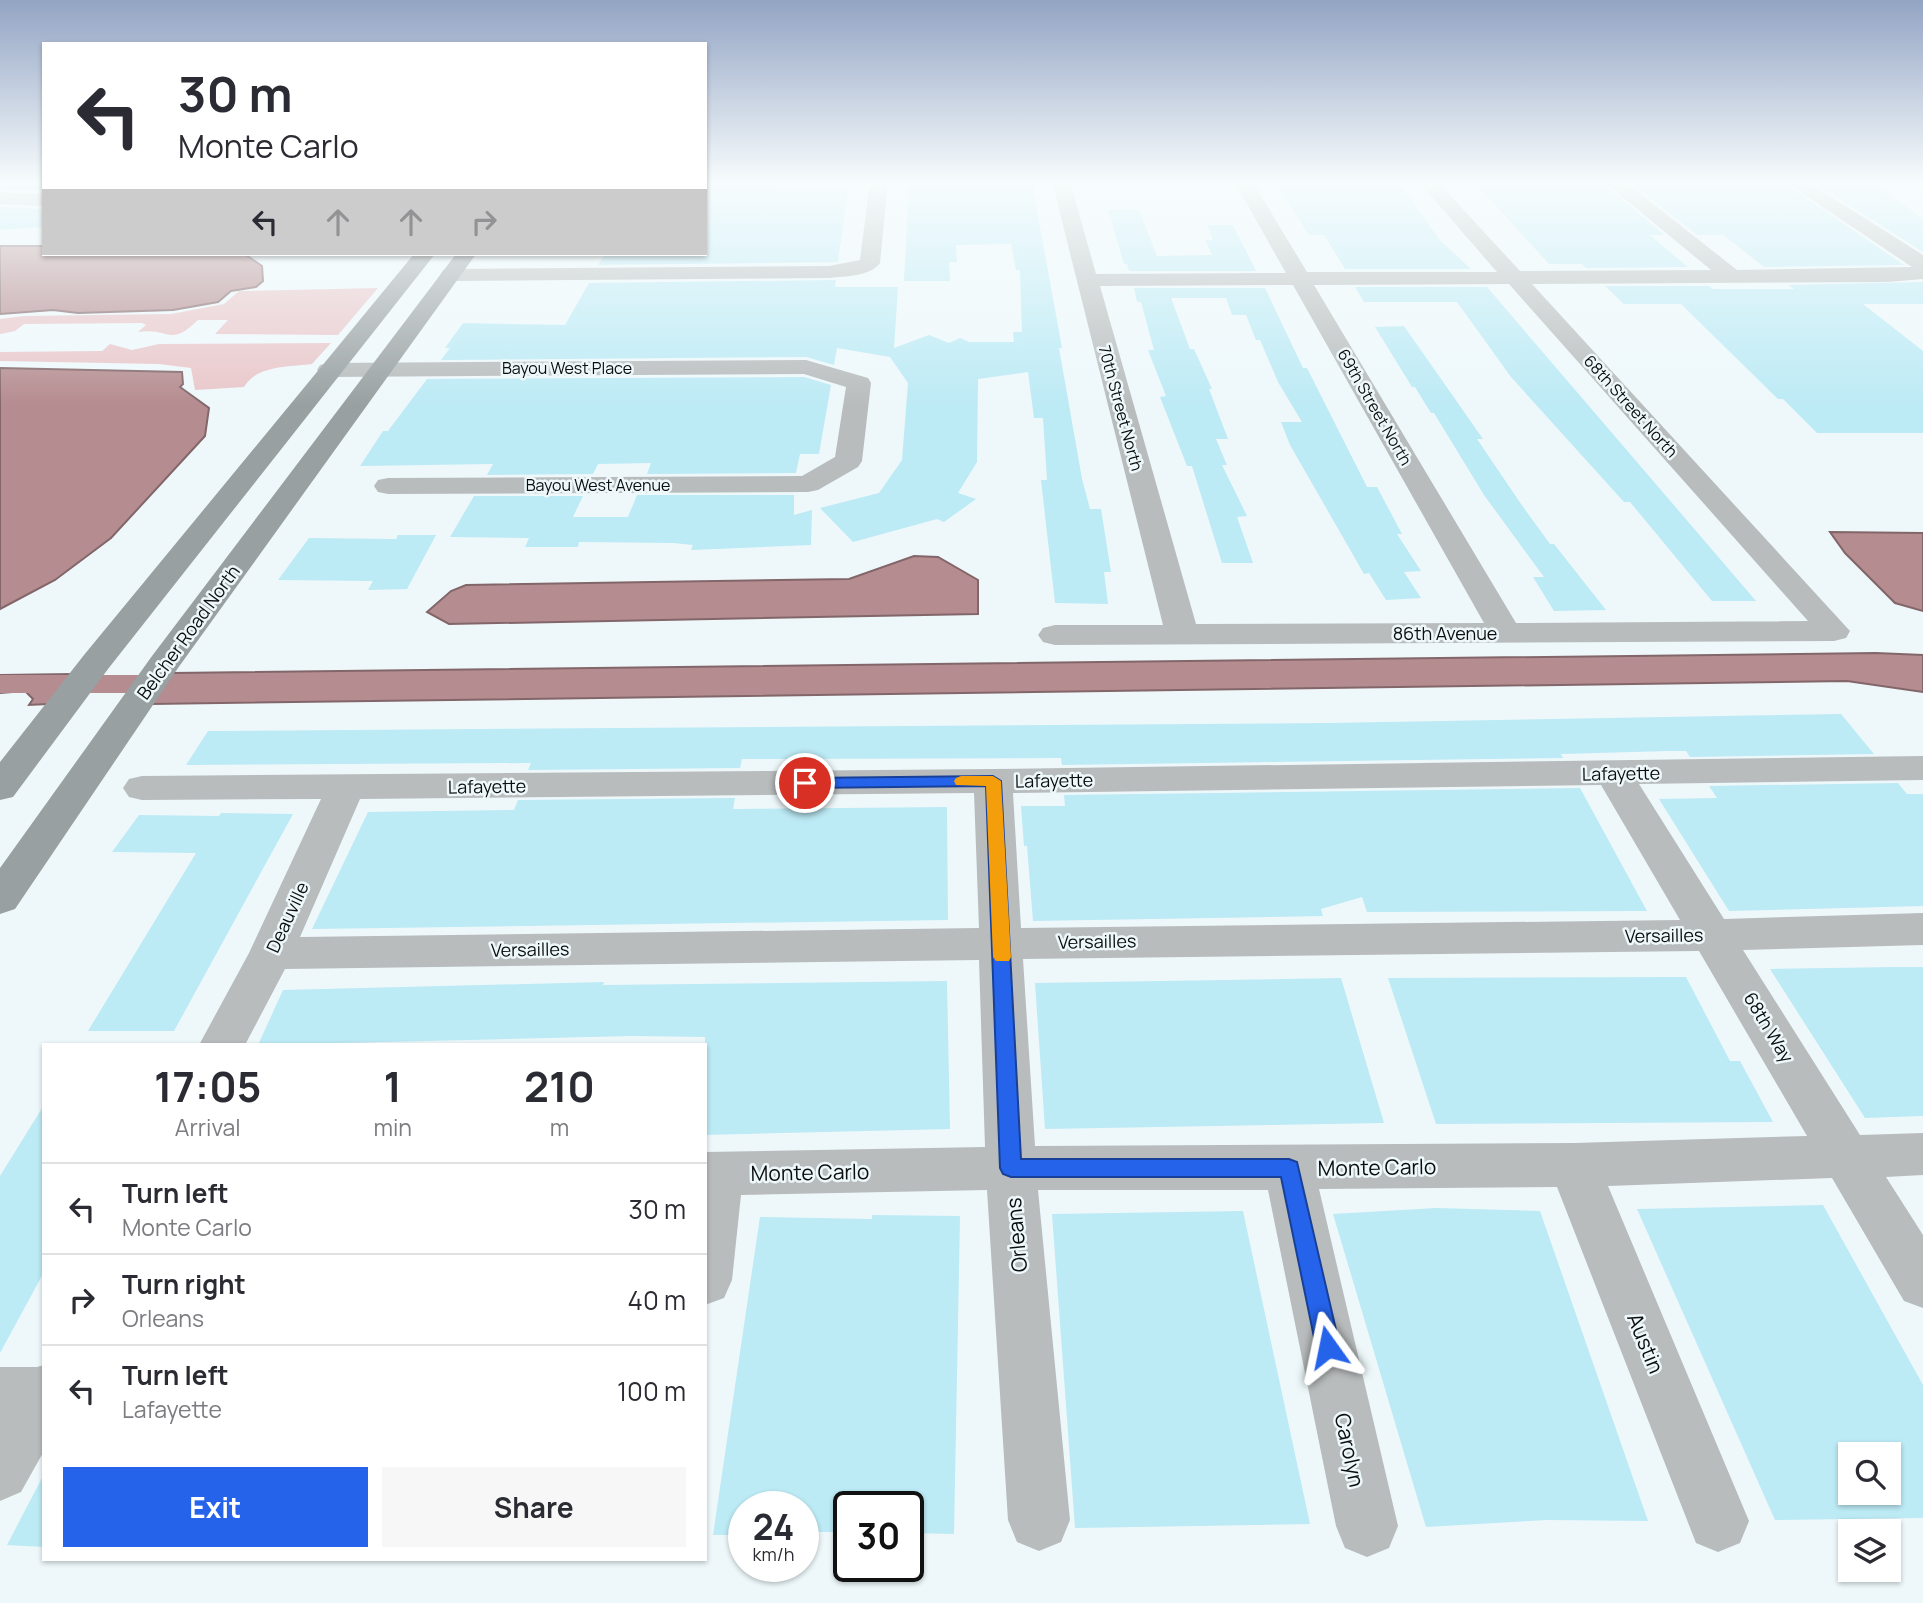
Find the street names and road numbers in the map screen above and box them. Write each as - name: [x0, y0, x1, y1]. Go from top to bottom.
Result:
- street label: 70th Street North: [1094, 343, 1148, 473]
- street label: 69th Street North: [1333, 345, 1417, 469]
- street label: 68th Street North: [1579, 350, 1683, 462]
- street label: Bayou West Place: [502, 357, 632, 379]
- street label: Bayou West Avenue: [526, 474, 670, 496]
- street label: Belcher Road North: [131, 560, 245, 704]
- street label: 86th Avenue: [1393, 621, 1497, 645]
- street label: Lafayette: [1582, 760, 1660, 786]
- street label: Lafayette: [1015, 767, 1093, 793]
- street label: Lafayette: [448, 773, 526, 799]
- street label: Deauville: [260, 878, 314, 956]
- street label: Versailles: [1625, 922, 1703, 948]
- street label: Versailles: [1058, 928, 1136, 954]
- street label: Versailles: [491, 936, 569, 962]
- street label: 68th Way: [1739, 987, 1800, 1067]
- street label: Monte Carlo: [1317, 1152, 1437, 1182]
- street label: Monte Carlo: [750, 1157, 870, 1187]
- street label: Orleans: [999, 1196, 1033, 1274]
- street label: Austin: [1621, 1309, 1671, 1377]
- street label: Carolyn: [1329, 1410, 1371, 1490]

